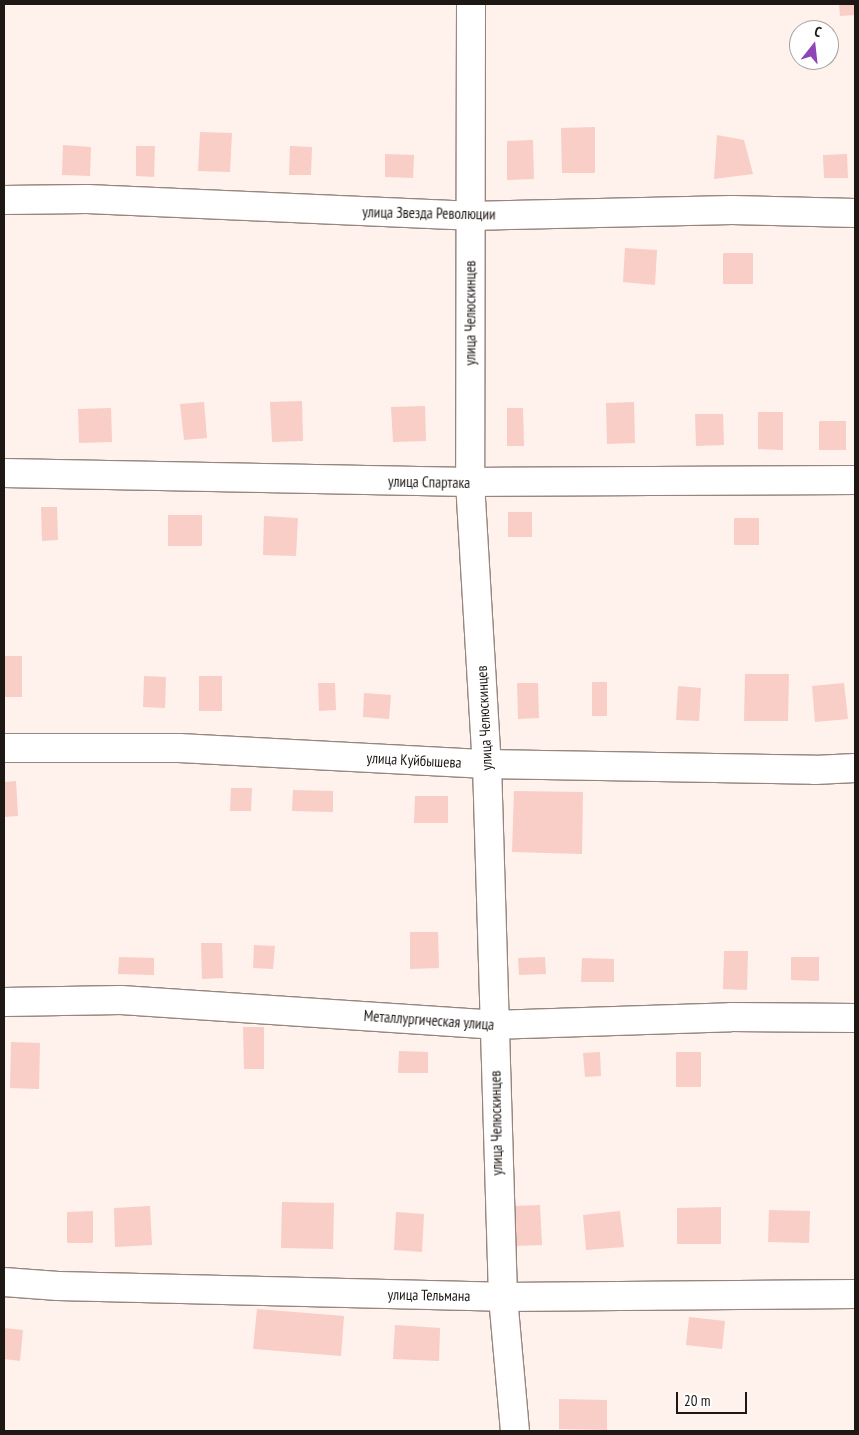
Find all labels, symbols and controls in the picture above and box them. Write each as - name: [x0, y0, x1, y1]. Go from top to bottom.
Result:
- north arrow: [789, 20, 839, 70]
- text: С: [812, 22, 823, 41]
- street label: улица Звезда Революции: [362, 203, 496, 223]
- street label: улица Челюскинцев: [461, 260, 479, 366]
- street label: улица Спартака: [388, 472, 470, 492]
- street label: улица Челюскинцев: [472, 665, 496, 771]
- street label: улица Куйбышева: [366, 749, 462, 771]
- street label: Металлургическая улица: [363, 1006, 495, 1034]
- street label: улица Челюскинцев: [486, 1070, 506, 1176]
- street label: улица Тельмана: [387, 1285, 471, 1305]
- scale bar: [679, 1382, 750, 1414]
- text: 20 m: [684, 1391, 710, 1410]

